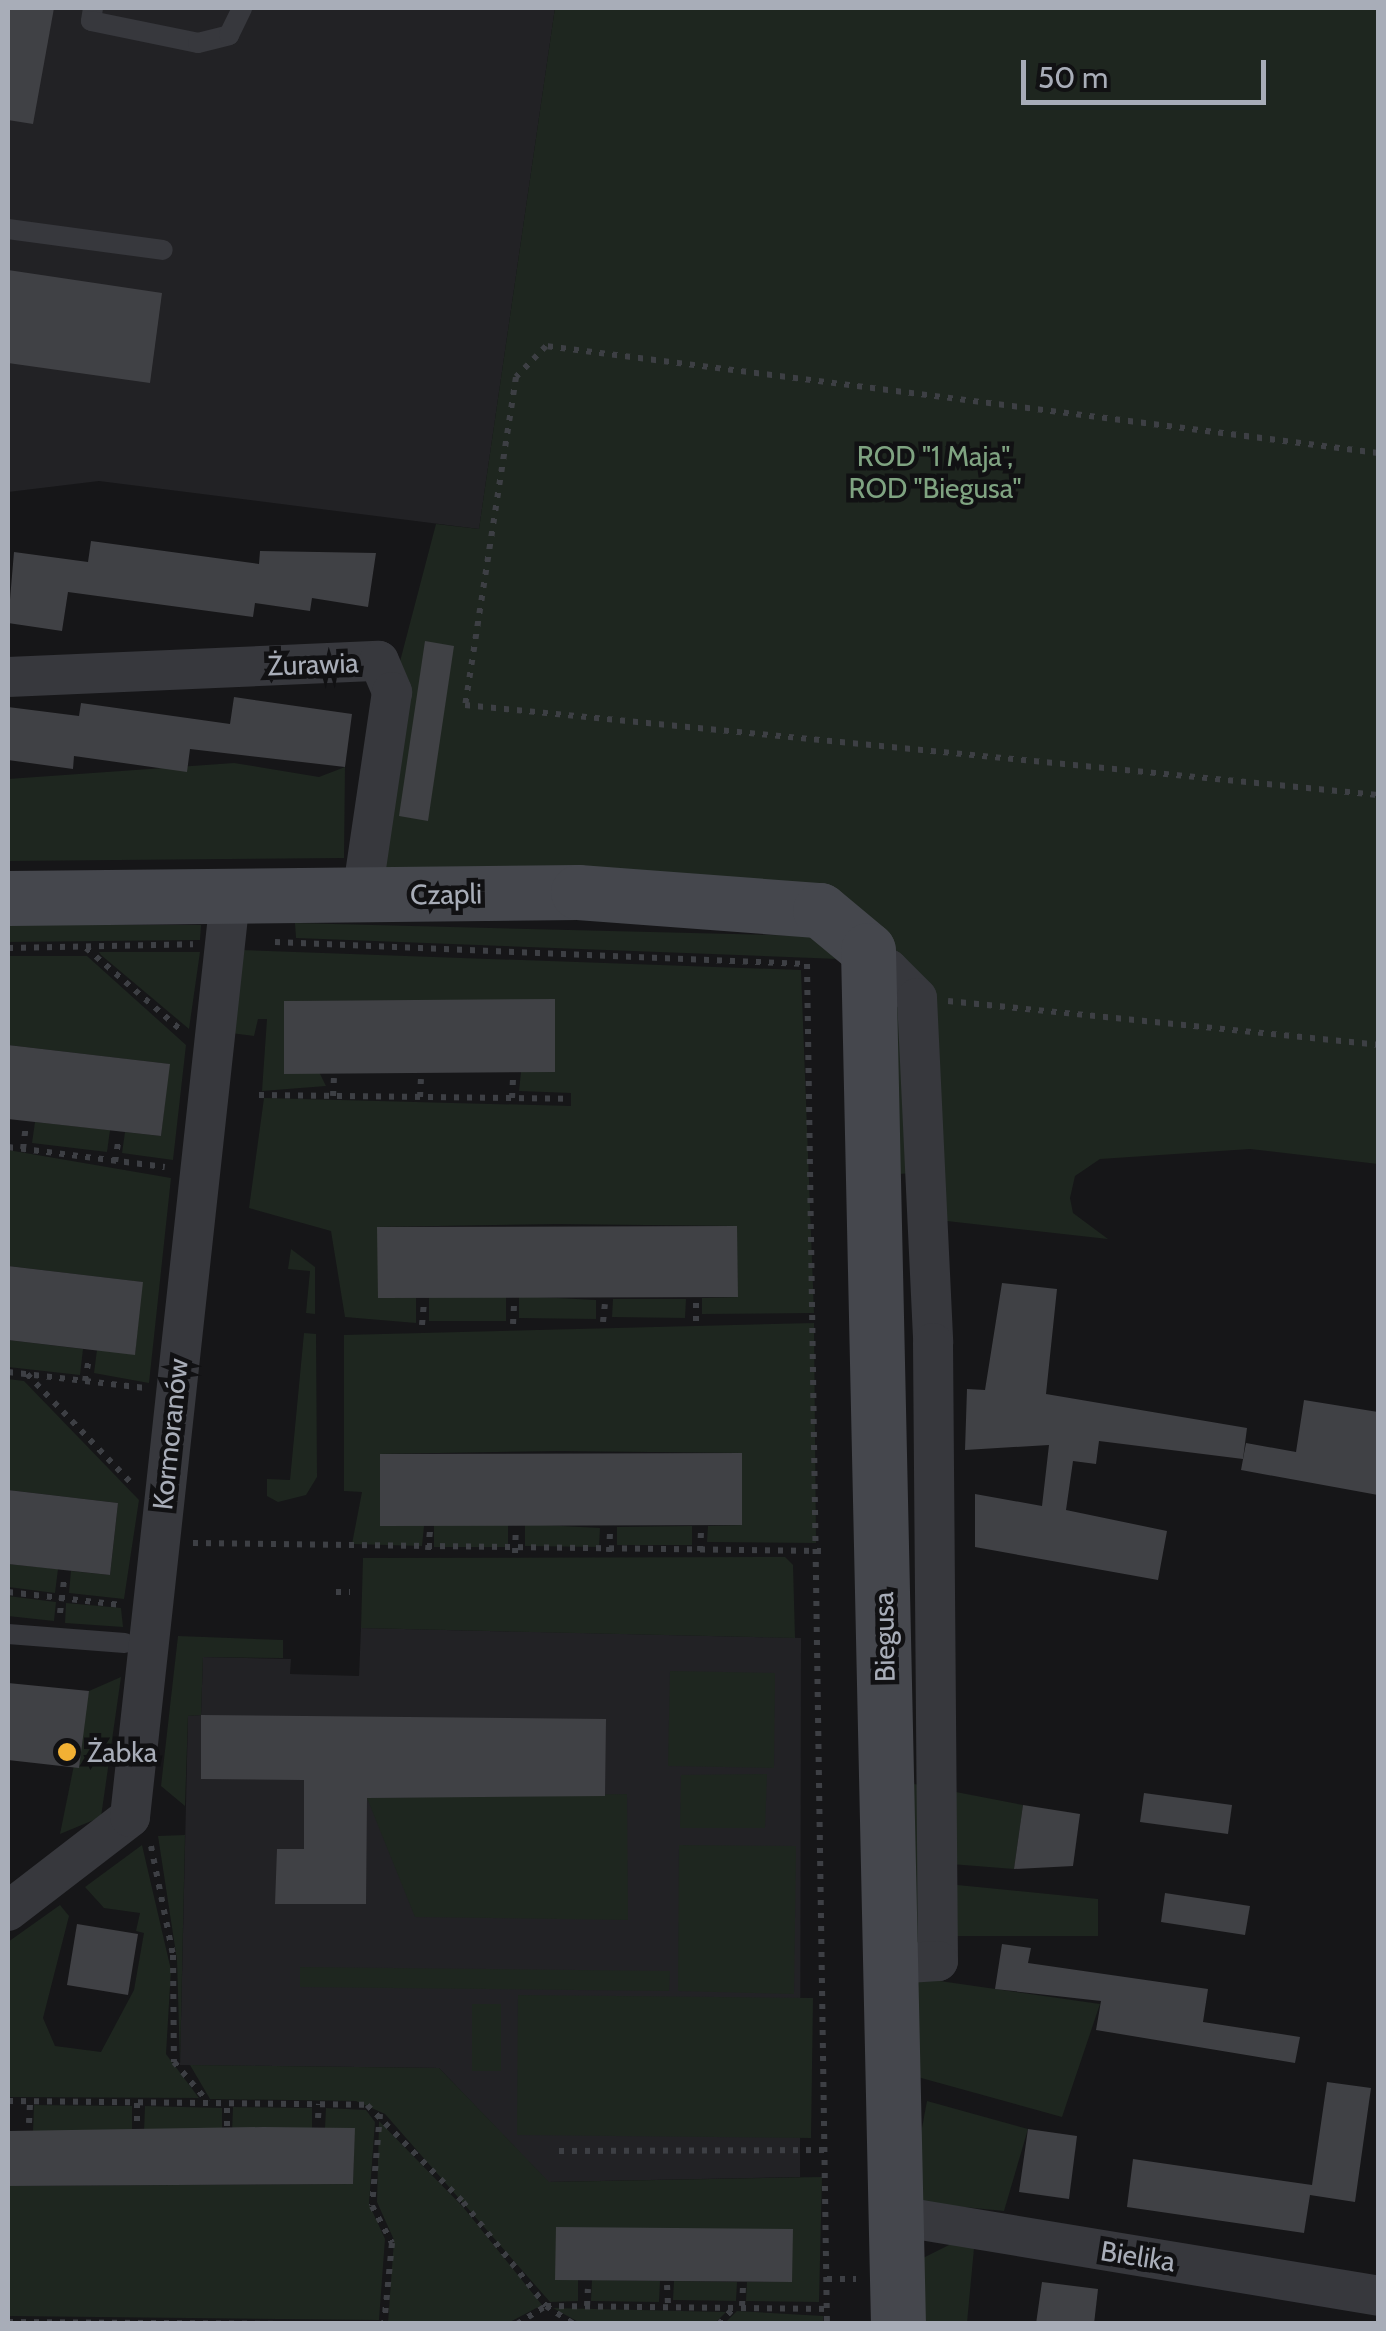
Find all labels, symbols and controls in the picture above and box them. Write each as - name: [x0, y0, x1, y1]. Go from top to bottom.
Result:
- scale bar: [1026, 40, 1271, 102]
- text: 50 m: [1038, 59, 1108, 96]
- park label: ROD "1 Maja", ROD "Biegusa": [849, 439, 1021, 505]
- street label: Żurawia: [267, 646, 359, 682]
- street label: Czapli: [410, 877, 482, 911]
- street label: Kormoranów: [145, 1356, 195, 1512]
- street label: Biegusa: [866, 1591, 902, 1683]
- place label: Żabka: [87, 1735, 157, 1769]
- marker: Żabka: [56, 1741, 78, 1763]
- street label: Bielika: [1098, 2234, 1178, 2278]

